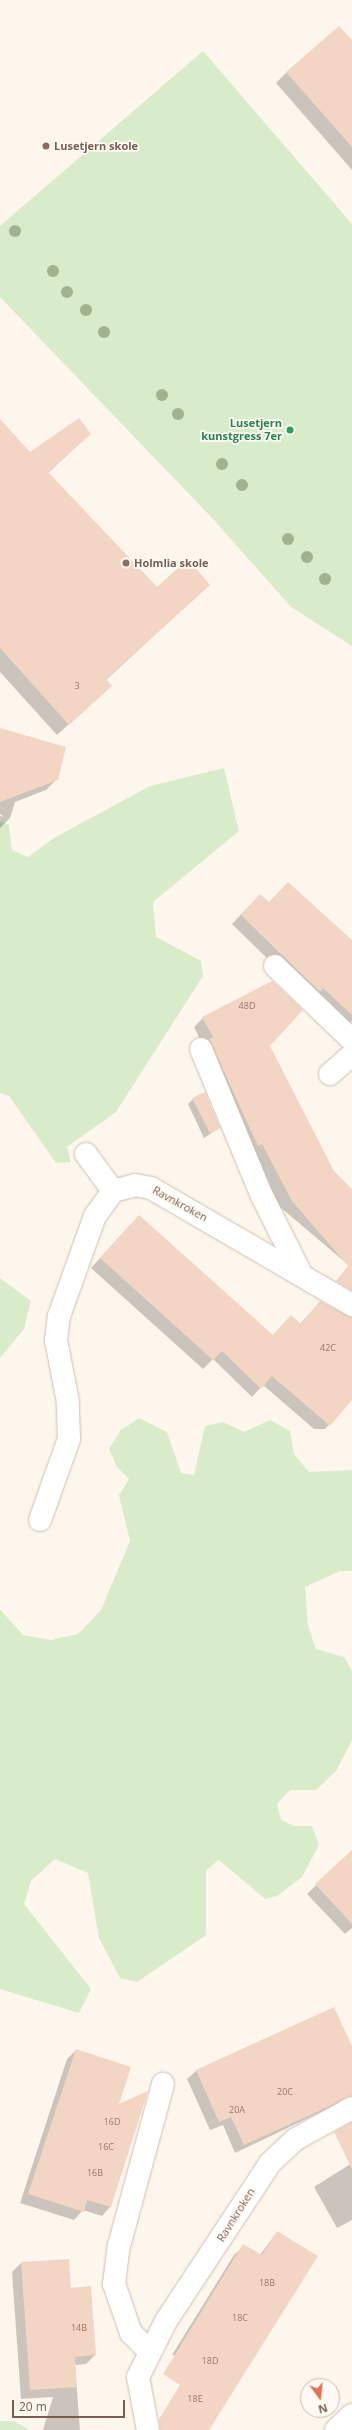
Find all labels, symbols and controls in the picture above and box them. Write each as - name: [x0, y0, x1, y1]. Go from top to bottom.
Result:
- place label: Lusetjern skole: [54, 139, 138, 153]
- marker: Lusetjern skole: [41, 141, 51, 151]
- place label: Lusetjern kunstgress 7er: [201, 417, 282, 443]
- marker: Lusetjern kunstgress 7er: [285, 425, 295, 435]
- place label: Holmlia skole: [134, 556, 209, 570]
- marker: Holmlia skole: [121, 558, 131, 568]
- house number: 3: [74, 681, 80, 691]
- house number: 48D: [239, 1001, 255, 1011]
- street label: Ravnkroken: [150, 1184, 210, 1224]
- house number: 42C: [320, 1343, 336, 1353]
- house number: 20C: [277, 2087, 293, 2097]
- house number: 20A: [229, 2105, 245, 2115]
- house number: 16D: [104, 2117, 120, 2127]
- house number: 16C: [98, 2142, 114, 2152]
- house number: 16B: [87, 2168, 103, 2178]
- street label: Ravnkroken: [214, 2186, 258, 2244]
- house number: 18B: [259, 2278, 275, 2288]
- house number: 18C: [232, 2313, 248, 2323]
- house number: 14B: [71, 2323, 87, 2333]
- house number: 18D: [202, 2356, 218, 2366]
- north arrow: [300, 2378, 340, 2418]
- scale bar: [14, 2392, 127, 2418]
- house number: 18E: [187, 2394, 203, 2404]
- text: 20 m: [19, 2398, 47, 2415]
- text: N: [317, 2401, 329, 2418]

